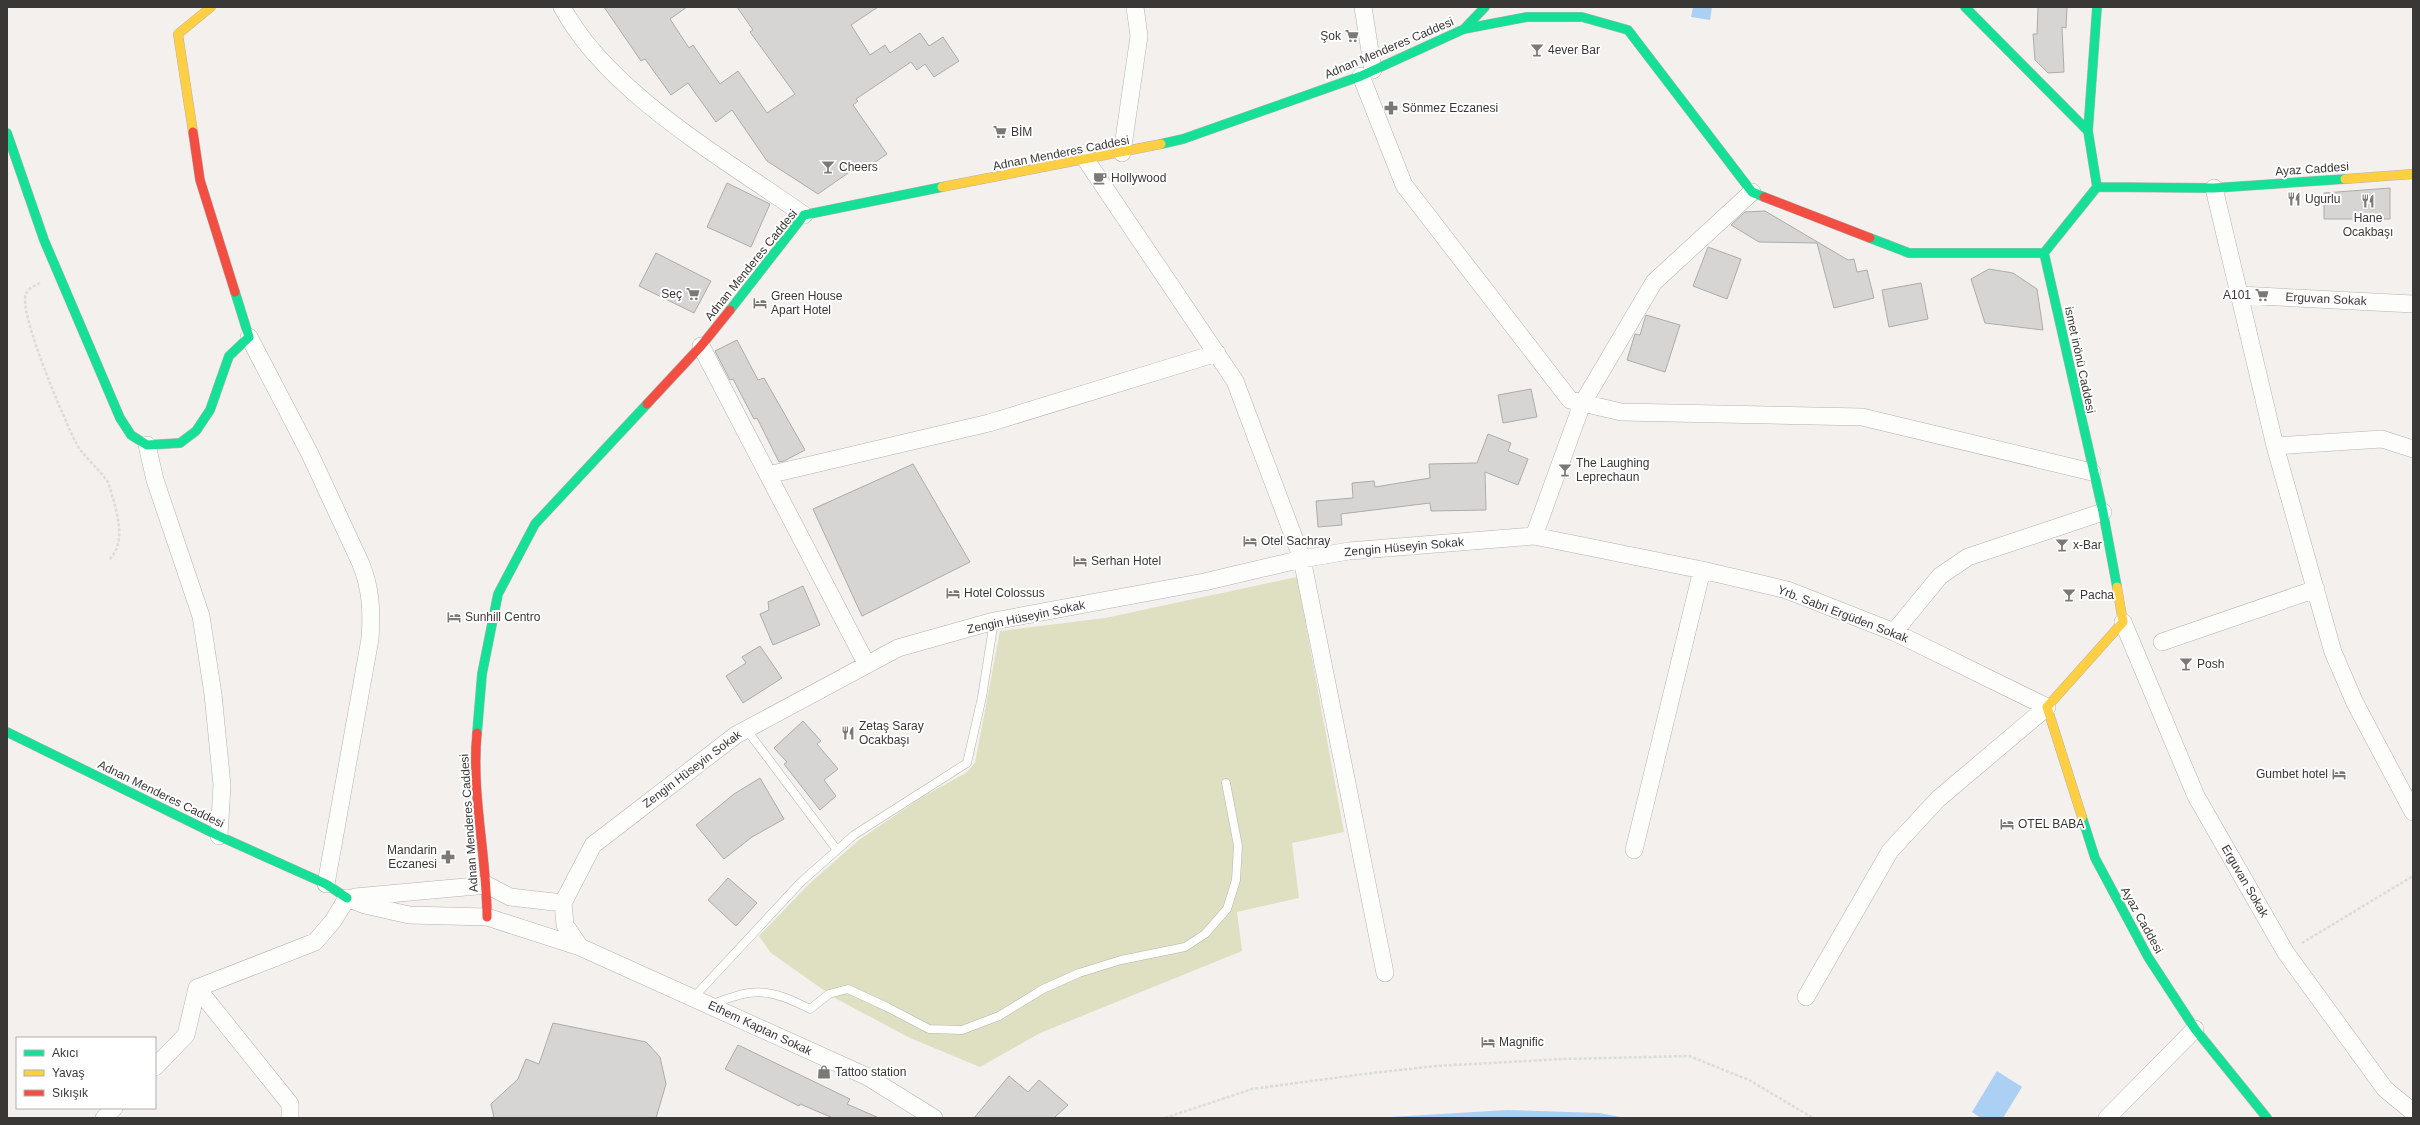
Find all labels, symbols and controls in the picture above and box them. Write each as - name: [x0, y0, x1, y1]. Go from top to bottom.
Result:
- street label: Adnan Menderes Caddesi: [1322, 14, 1456, 82]
- supermarket icon: Şok: [1344, 28, 1360, 44]
- place label: Şok: [1320, 29, 1342, 43]
- bar icon: 4ever Bar: [1529, 42, 1545, 58]
- place label: 4ever Bar: [1548, 43, 1600, 57]
- pharmacy icon: Sönmez Eczanesi: [1383, 100, 1399, 116]
- place label: Sönmez Eczanesi: [1402, 101, 1498, 115]
- supermarket icon: BİM: [992, 124, 1008, 140]
- place label: BİM: [1011, 125, 1032, 139]
- street label: Adnan Menderes Caddesi: [992, 133, 1130, 173]
- bar icon: Cheers: [820, 159, 836, 175]
- street label: Ayaz Caddesi: [2275, 159, 2349, 179]
- place label: Cheers: [839, 160, 878, 174]
- cafe icon: Hollywood: [1092, 170, 1108, 186]
- place label: Hollywood: [1111, 171, 1166, 185]
- restaurant icon: Ugurlu: [2286, 191, 2302, 207]
- place label: Ugurlu: [2305, 192, 2340, 206]
- restaurant icon: Hane Ocakbaşı: [2360, 193, 2376, 209]
- street label: Adnan Menderes Caddesi: [702, 207, 800, 323]
- place label: Hane Ocakbaşı: [2343, 211, 2393, 239]
- supermarket icon: Seç: [685, 286, 701, 302]
- place label: Seç: [661, 287, 682, 301]
- supermarket icon: A101: [2254, 287, 2270, 303]
- place label: A101: [2223, 288, 2251, 302]
- place label: Green House Apart Hotel: [771, 289, 843, 317]
- street label: Erguvan Sokak: [2285, 290, 2368, 308]
- hotel icon: Green House Apart Hotel: [752, 295, 768, 311]
- street label: ismet inönü Caddesi: [2062, 305, 2098, 415]
- place label: The Laughing Leprechaun: [1576, 456, 1649, 484]
- bar icon: The Laughing Leprechaun: [1557, 462, 1573, 478]
- hotel icon: Otel Sachray: [1242, 533, 1258, 549]
- place label: Otel Sachray: [1261, 534, 1330, 548]
- street label: Zengin Hüseyin Sokak: [1344, 535, 1465, 559]
- bar icon: x-Bar: [2054, 537, 2070, 553]
- place label: x-Bar: [2073, 538, 2102, 552]
- hotel icon: Serhan Hotel: [1072, 553, 1088, 569]
- place label: Serhan Hotel: [1091, 554, 1161, 568]
- street label: Yrb. Sabri Ergüden Sokak: [1776, 583, 1911, 646]
- hotel icon: Hotel Colossus: [945, 585, 961, 601]
- place label: Hotel Colossus: [964, 586, 1045, 600]
- bar icon: Pacha: [2061, 587, 2077, 603]
- place label: Pacha: [2080, 588, 2114, 602]
- street label: Zengin Hüseyin Sokak: [966, 597, 1087, 636]
- hotel icon: Sunhill Centro: [446, 609, 462, 625]
- place label: Sunhill Centro: [465, 610, 541, 624]
- bar icon: Posh: [2178, 656, 2194, 672]
- place label: Posh: [2197, 657, 2224, 671]
- place label: Zetaş Saray Ocakbaşı: [859, 719, 924, 747]
- restaurant icon: Zetaş Saray Ocakbaşı: [840, 725, 856, 741]
- street label: Zengin Hüseyin Sokak: [640, 727, 745, 811]
- street label: Adnan Menderes Caddesi: [457, 753, 481, 893]
- street label: Adnan Menderes Caddesi: [96, 757, 226, 831]
- hotel icon: Gumbet hotel: [2331, 766, 2347, 782]
- place label: Gumbet hotel: [2256, 767, 2328, 781]
- hotel icon: OTEL BABA: [1999, 816, 2015, 832]
- place label: OTEL BABA: [2018, 817, 2084, 831]
- street label: Erguvan Sokak: [2219, 842, 2272, 921]
- place label: Mandarin Eczanesi: [387, 843, 437, 871]
- pharmacy icon: Mandarin Eczanesi: [440, 849, 456, 865]
- street label: Ayaz Caddesi: [2118, 884, 2166, 956]
- street label: Ethem Kaptan Sokak: [706, 998, 815, 1059]
- hotel icon: Magnific: [1480, 1034, 1496, 1050]
- place label: Magnific: [1499, 1035, 1544, 1049]
- legend: [16, 1037, 156, 1109]
- text: Akıcı: [52, 1046, 79, 1060]
- shop icon: Tattoo station: [816, 1064, 832, 1080]
- place label: Tattoo station: [835, 1065, 906, 1079]
- text: Yavaş: [52, 1066, 84, 1080]
- text: Sıkışık: [52, 1086, 89, 1100]

